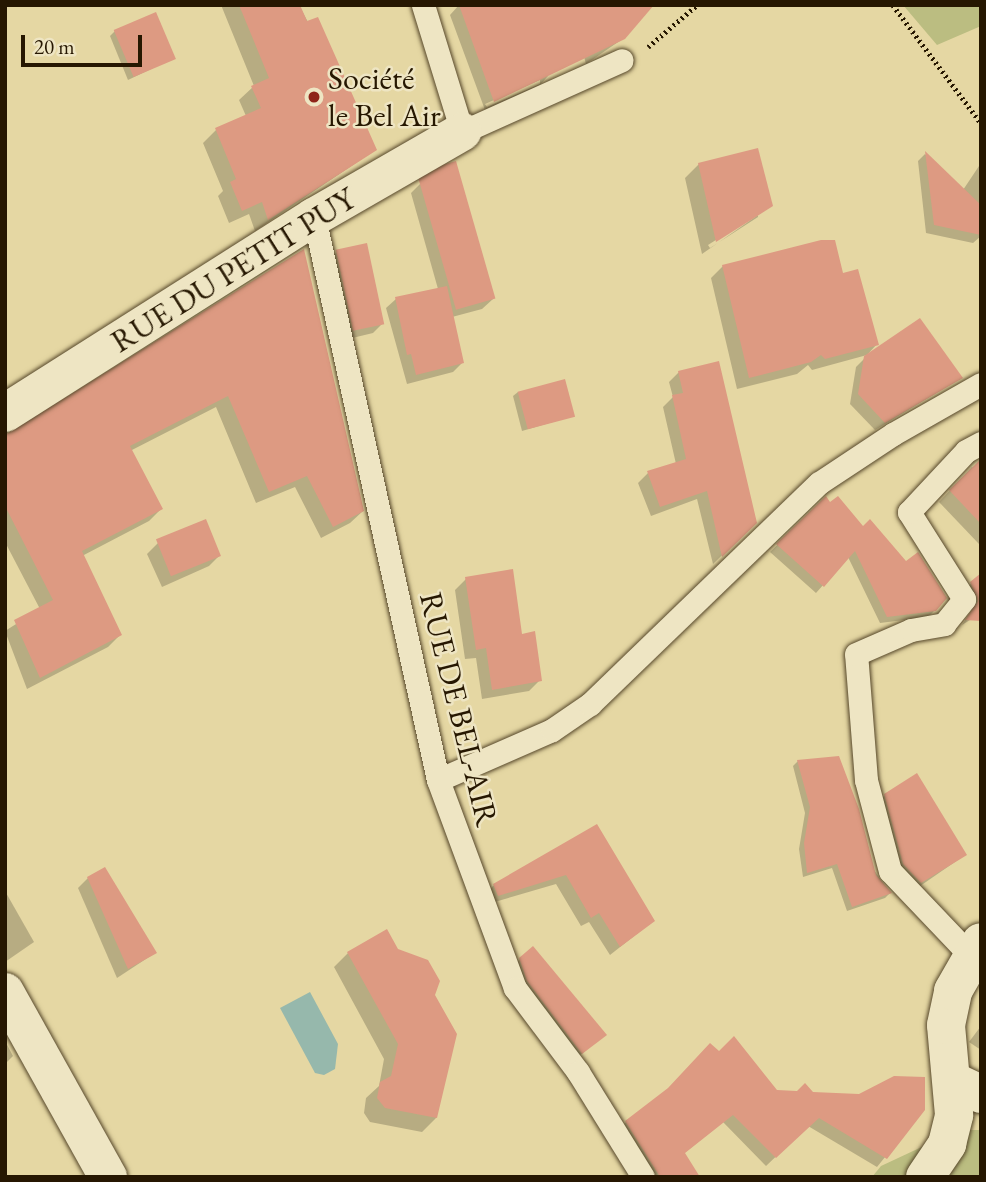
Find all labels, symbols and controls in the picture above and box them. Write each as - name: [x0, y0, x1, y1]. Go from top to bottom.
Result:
- scale bar: [24, 21, 145, 65]
- text: 20 m: [34, 33, 75, 60]
- place label: Société le Bel Air: [328, 60, 441, 135]
- marker: Société le Bel Air: [306, 89, 322, 105]
- street label: RUE DU PETIT PUY: [104, 179, 362, 361]
- street label: RUE DE BEL-AIR: [411, 588, 507, 830]

